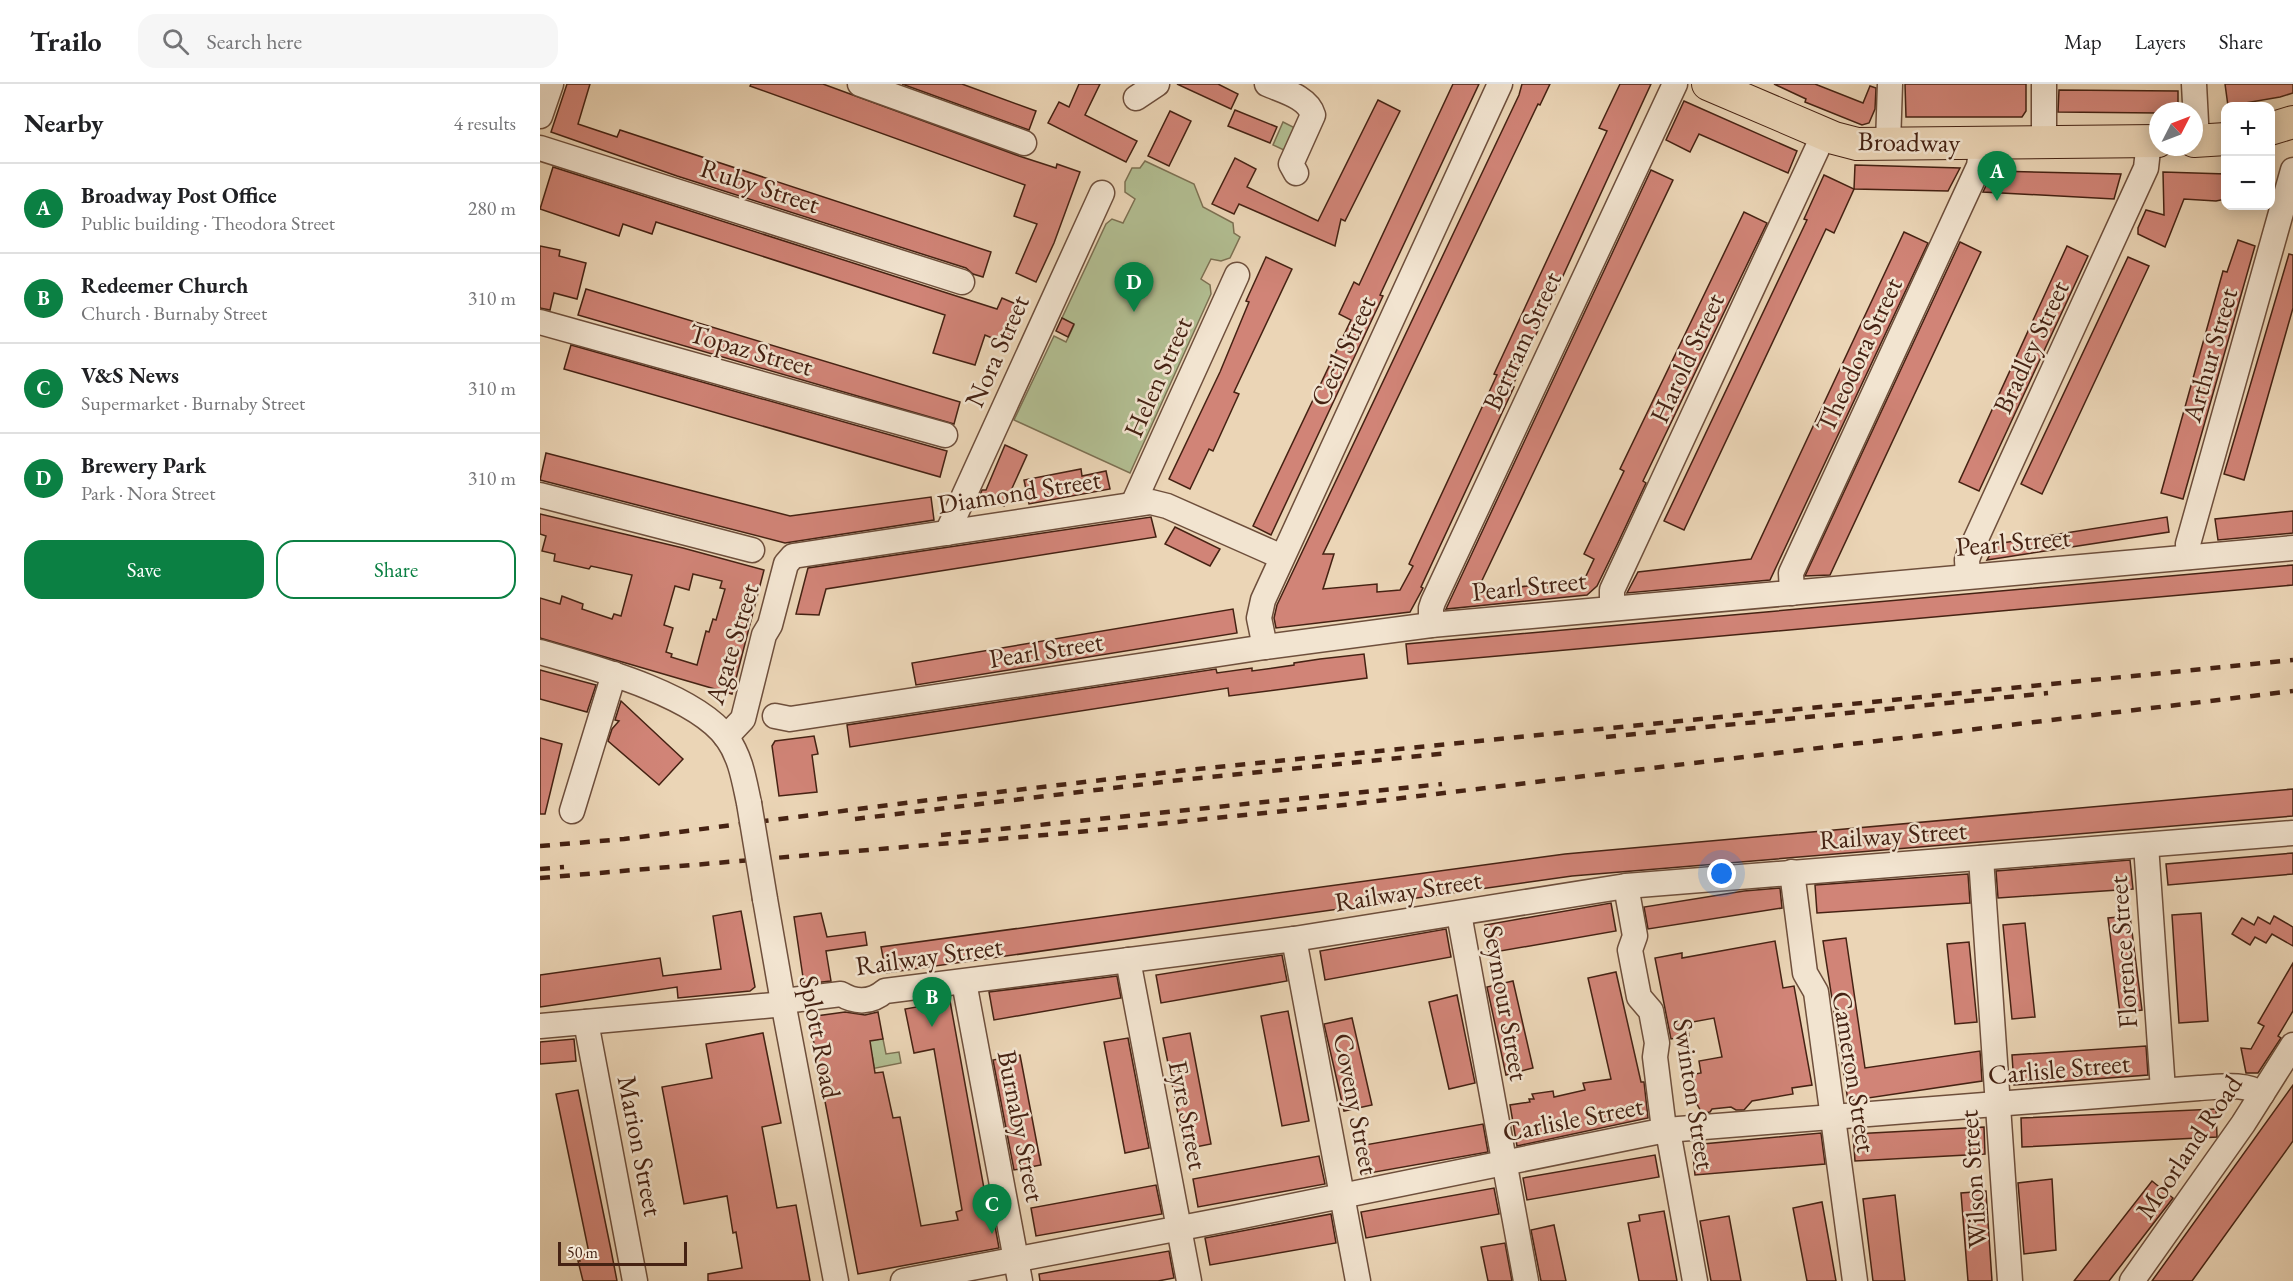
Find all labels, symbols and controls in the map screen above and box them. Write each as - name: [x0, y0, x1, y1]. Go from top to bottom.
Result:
- search box: [138, 14, 558, 68]
- text: Trailo: [30, 23, 102, 59]
- icon: search: [159, 25, 192, 58]
- text: Search here: [207, 27, 302, 56]
- text: Map: [2064, 28, 2102, 55]
- text: Layers: [2135, 28, 2186, 55]
- text: Share: [2219, 28, 2263, 55]
- north arrow: [2149, 102, 2203, 156]
- map controls: [2221, 102, 2275, 210]
- button: +: [2221, 102, 2275, 156]
- text: Nearby: [24, 106, 104, 140]
- text: 4 results: [453, 110, 516, 136]
- street label: Broadway: [1857, 123, 1961, 160]
- street label: Ruby Street: [696, 150, 825, 221]
- pin: A: [1978, 152, 2016, 201]
- button: −: [2221, 156, 2275, 210]
- text: Broadway Post Office: [81, 181, 277, 210]
- text: A: [36, 195, 51, 221]
- text: 280 m: [468, 195, 516, 221]
- text: Public building · Theodora Street: [81, 210, 335, 236]
- pin: D: [1114, 262, 1154, 312]
- street label: Bertram Street: [1474, 265, 1569, 416]
- text: Redeemer Church: [81, 271, 248, 300]
- street label: Theodora Street: [1807, 271, 1910, 438]
- street label: Bradley Street: [1984, 274, 2077, 419]
- street label: Arthur Street: [2173, 283, 2246, 427]
- text: B: [37, 285, 50, 311]
- text: 310 m: [468, 285, 516, 311]
- street label: Harold Street: [1641, 287, 1732, 428]
- street label: Nora Street: [956, 289, 1037, 412]
- street label: Cecil Street: [1302, 289, 1384, 412]
- text: Church · Burnaby Street: [81, 300, 267, 326]
- street label: Helen Street: [1115, 311, 1200, 443]
- street label: Topaz Street: [685, 315, 818, 384]
- text: V&S News: [81, 361, 179, 390]
- text: C: [36, 375, 51, 401]
- text: 310 m: [468, 375, 516, 401]
- text: Supermarket · Burnaby Street: [81, 390, 305, 416]
- text: Brewery Park: [81, 451, 206, 480]
- street label: Diamond Street: [935, 461, 1104, 522]
- text: D: [36, 465, 51, 491]
- text: 310 m: [468, 465, 516, 491]
- text: Park · Nora Street: [81, 480, 215, 506]
- street label: Pearl Street: [1954, 519, 2072, 564]
- button: Save: [24, 540, 264, 599]
- button: Share: [276, 540, 516, 599]
- street label: Pearl Street: [1470, 562, 1589, 609]
- street label: Agate Street: [696, 579, 767, 710]
- street label: Pearl Street: [986, 623, 1106, 676]
- street label: Railway Street: [1818, 812, 1969, 857]
- your location: [1707, 859, 1736, 888]
- street label: Railway Street: [1332, 862, 1484, 919]
- street label: Florence Street: [2100, 874, 2145, 1030]
- street label: Seymour Street: [1476, 922, 1537, 1084]
- street label: Railway Street: [853, 928, 1005, 983]
- street label: Splott Road: [791, 972, 850, 1102]
- pin: B: [912, 978, 952, 1027]
- street label: Cameron Street: [1824, 989, 1885, 1156]
- street label: Swinton Street: [1665, 1016, 1724, 1173]
- street label: Coveny Street: [1326, 1030, 1387, 1178]
- street label: Carlisle Street: [1986, 1045, 2132, 1092]
- street label: Burnaby Street: [990, 1047, 1053, 1205]
- street label: Eyre Street: [1161, 1057, 1216, 1173]
- street label: Moorland Road: [2127, 1068, 2250, 1226]
- street label: Marion Street: [610, 1073, 671, 1220]
- street label: Carlisle Street: [1500, 1088, 1647, 1149]
- street label: Wilson Street: [1950, 1108, 1995, 1249]
- pin: C: [972, 1184, 1012, 1234]
- scale bar: [558, 1239, 687, 1266]
- text: 50 m: [567, 1242, 598, 1263]

